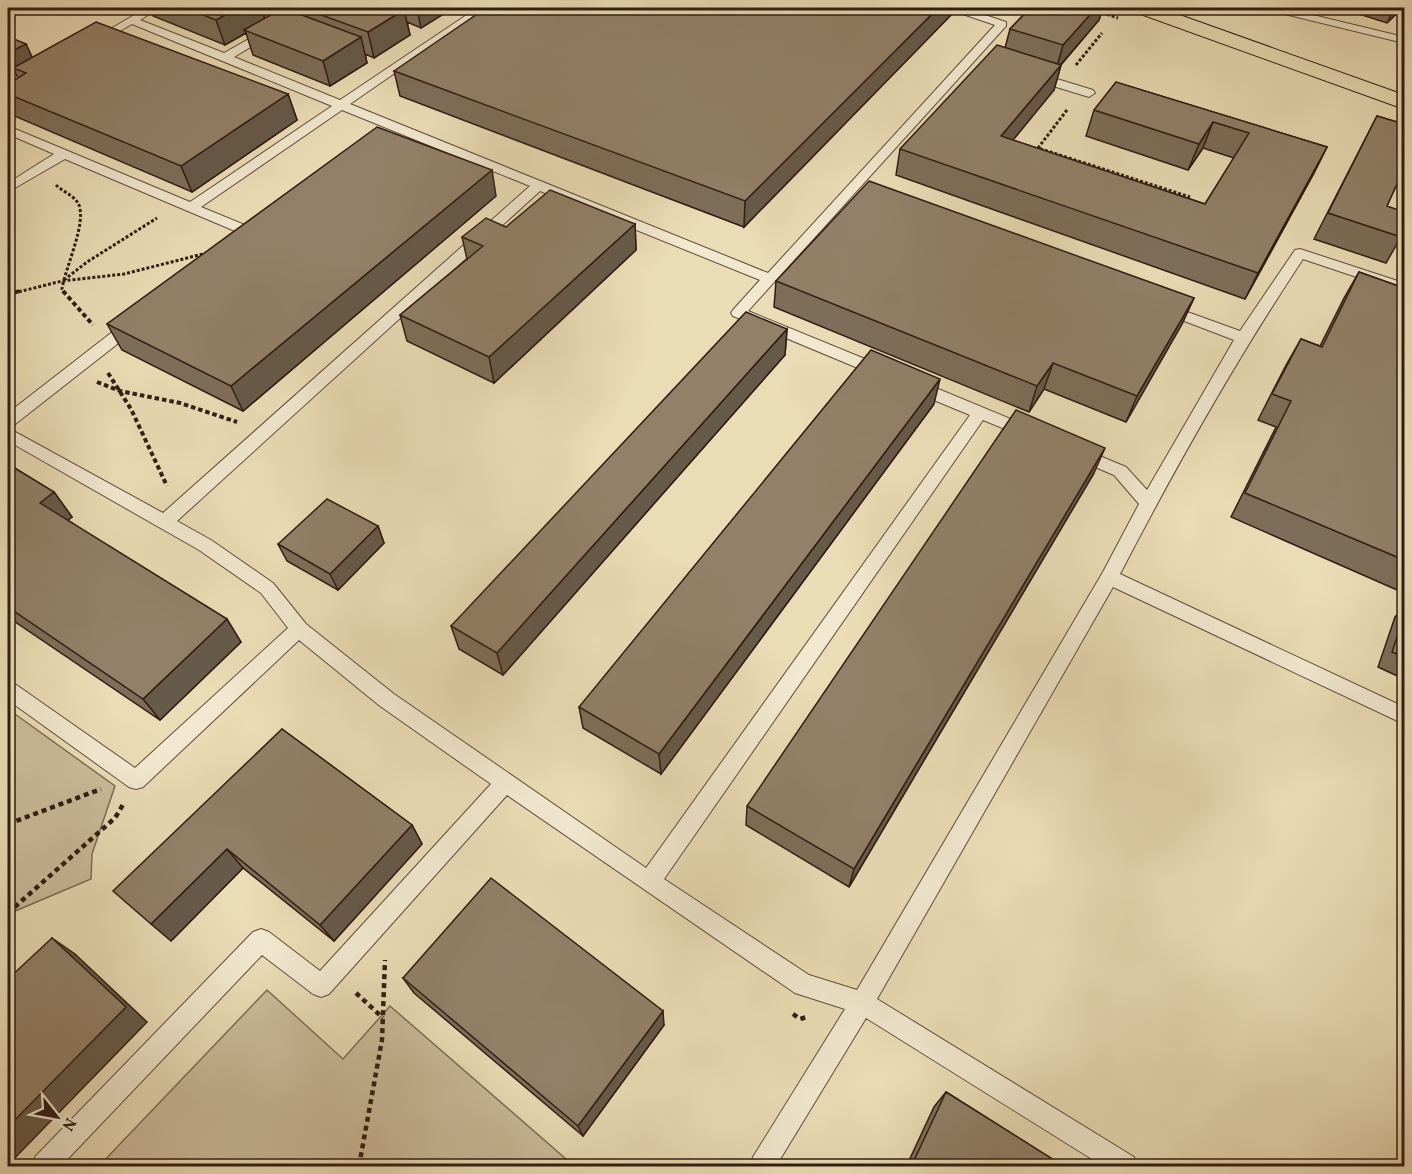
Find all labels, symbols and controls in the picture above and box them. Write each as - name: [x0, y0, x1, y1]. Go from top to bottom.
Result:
- north arrow: [27, 1087, 87, 1147]
- text: N: [56, 1113, 81, 1135]

